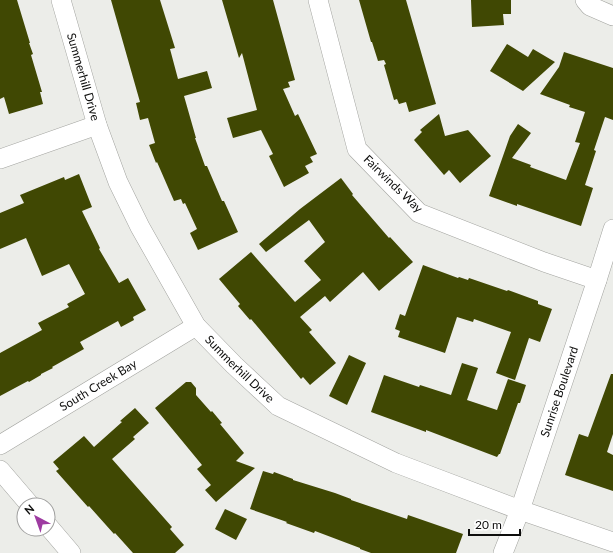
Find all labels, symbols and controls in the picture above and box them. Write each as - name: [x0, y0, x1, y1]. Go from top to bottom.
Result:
- street label: Summerhill Drive: [64, 31, 103, 122]
- street label: Fairwinds Way: [361, 152, 427, 216]
- street label: Summerhill Drive: [202, 332, 278, 406]
- street label: Sunrise Boulevard: [537, 344, 581, 439]
- street label: South Creek Bay: [57, 355, 140, 414]
- north arrow: [16, 497, 56, 537]
- text: N: [22, 501, 37, 517]
- scale bar: [469, 511, 520, 537]
- text: 20 m: [475, 517, 502, 532]

